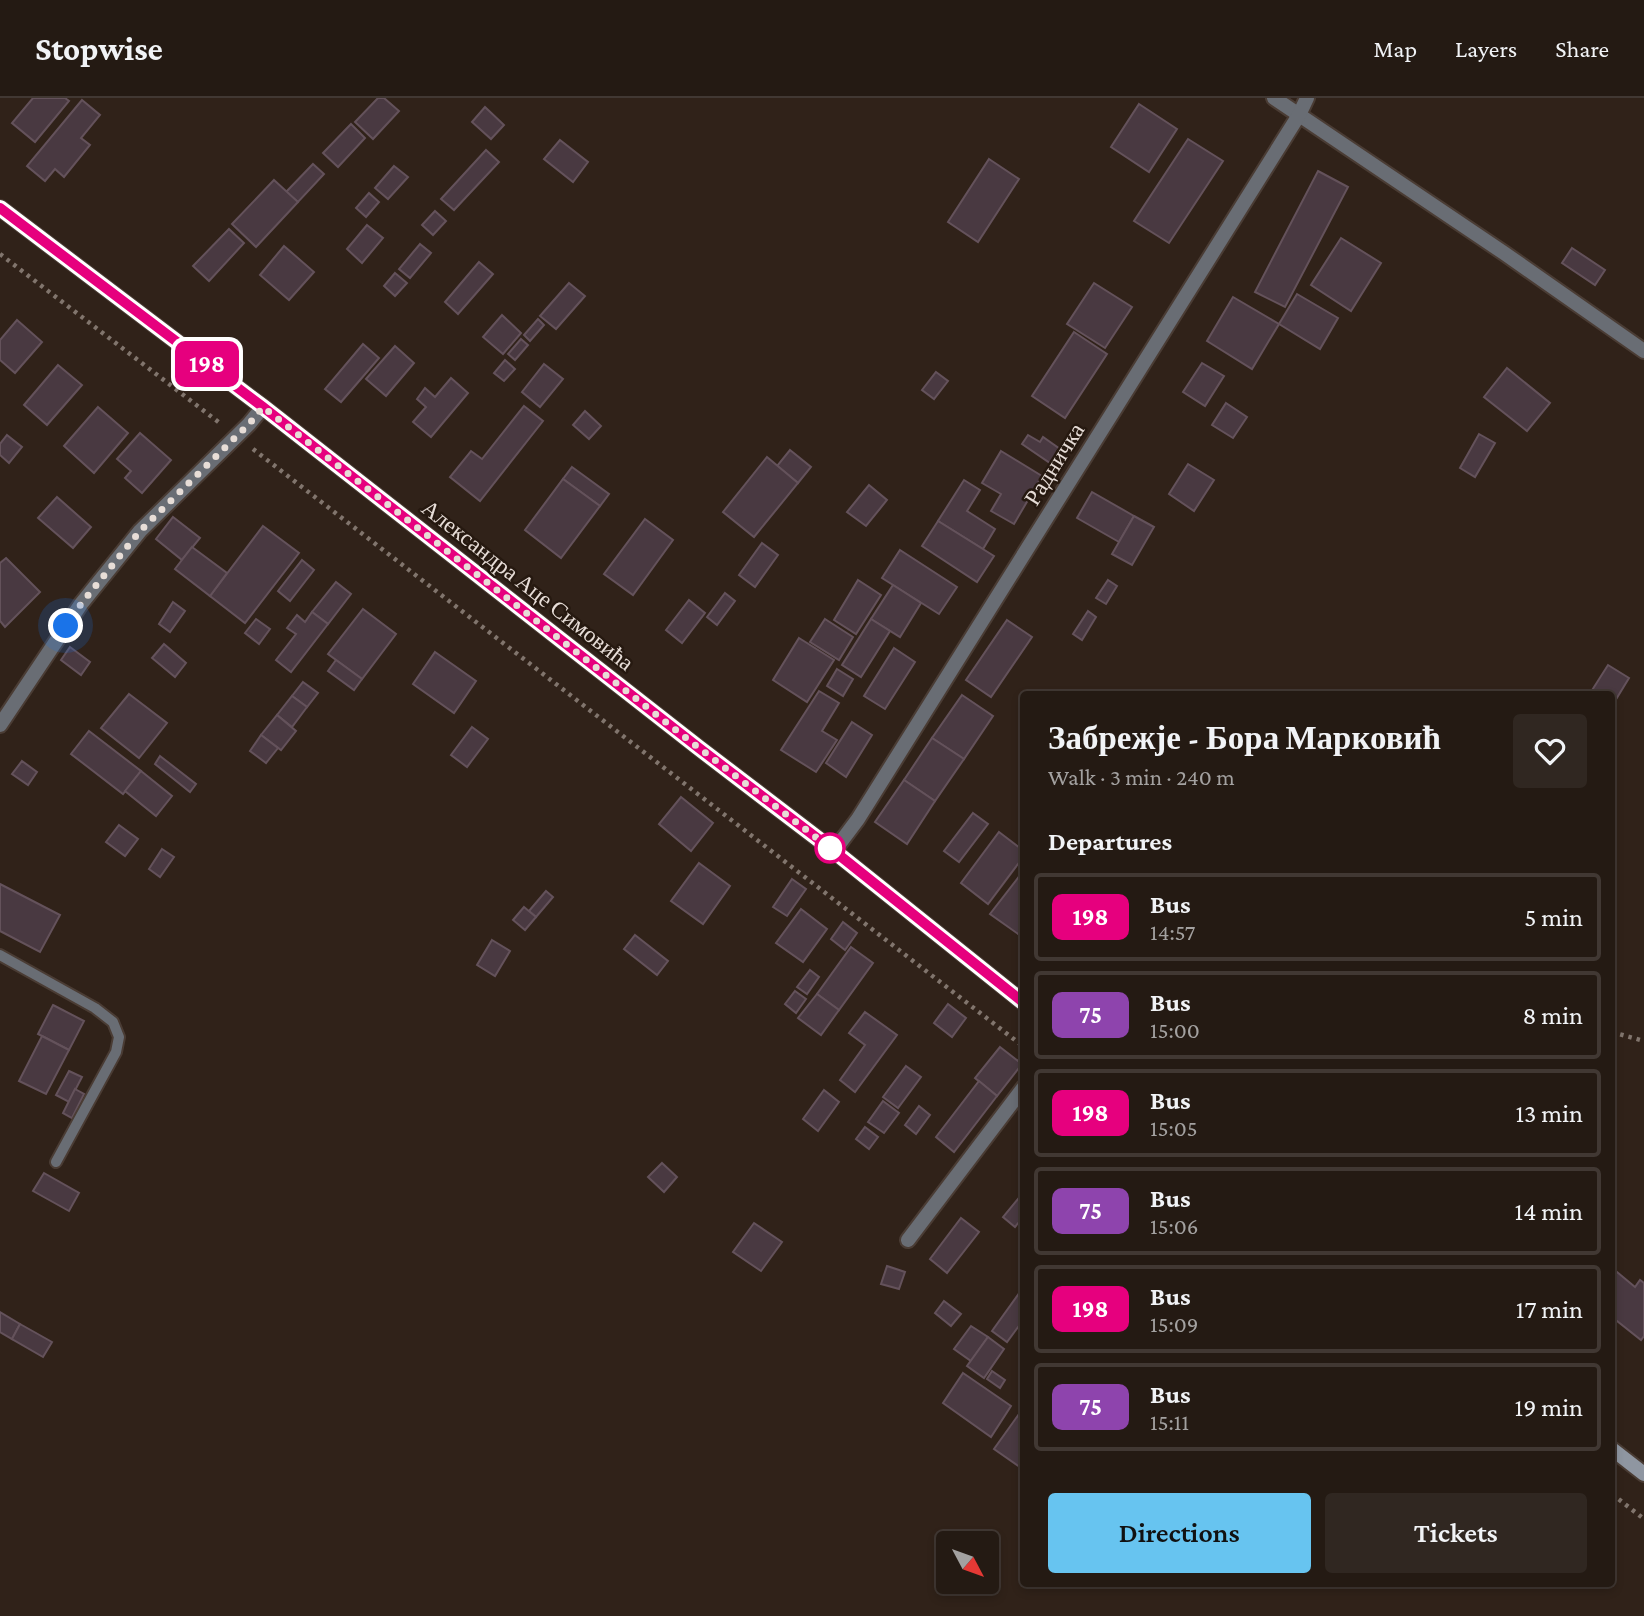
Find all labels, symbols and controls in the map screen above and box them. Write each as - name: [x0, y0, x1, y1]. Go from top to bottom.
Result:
- text: Stopwise: [35, 30, 163, 67]
- text: Map: [1373, 35, 1417, 62]
- text: Layers: [1455, 35, 1517, 62]
- text: Share: [1555, 35, 1609, 62]
- line badge: 198: [167, 341, 247, 387]
- text: 198: [189, 350, 225, 377]
- street label: Радничка: [1019, 418, 1089, 510]
- street label: Александра Аце Симовића: [417, 494, 639, 676]
- your location: [48, 608, 83, 643]
- button: heart: [1513, 714, 1587, 788]
- text: Забрежје - Бора Марковић: [1048, 719, 1441, 756]
- text: Walk · 3 min · 240 m: [1048, 764, 1235, 790]
- text: Departures: [1048, 827, 1172, 856]
- unlabelled marker: [815, 833, 845, 863]
- text: Bus: [1150, 890, 1191, 919]
- text: 198: [1072, 903, 1109, 930]
- text: 5 min: [1524, 903, 1583, 932]
- text: 14:57: [1150, 919, 1195, 945]
- text: Bus: [1150, 988, 1191, 1017]
- text: 75: [1079, 1001, 1102, 1028]
- text: 8 min: [1522, 1001, 1583, 1030]
- text: 15:00: [1150, 1017, 1200, 1043]
- text: Bus: [1150, 1086, 1191, 1115]
- text: 198: [1072, 1099, 1109, 1126]
- text: 13 min: [1515, 1099, 1583, 1128]
- text: 15:05: [1150, 1115, 1198, 1141]
- text: Bus: [1150, 1184, 1191, 1213]
- text: 75: [1079, 1197, 1102, 1224]
- text: 14 min: [1515, 1197, 1583, 1226]
- text: 15:06: [1150, 1213, 1198, 1239]
- text: Bus: [1150, 1282, 1191, 1311]
- text: 198: [1072, 1295, 1109, 1322]
- text: 17 min: [1516, 1295, 1583, 1324]
- text: 15:09: [1150, 1311, 1198, 1337]
- text: Bus: [1150, 1380, 1191, 1409]
- text: 75: [1079, 1393, 1102, 1420]
- text: 19 min: [1515, 1393, 1583, 1422]
- text: 15:11: [1150, 1409, 1189, 1435]
- button: Directions: [1048, 1493, 1311, 1573]
- button: Tickets: [1325, 1493, 1587, 1573]
- north arrow: [936, 1531, 999, 1594]
- map controls: [936, 1531, 999, 1594]

